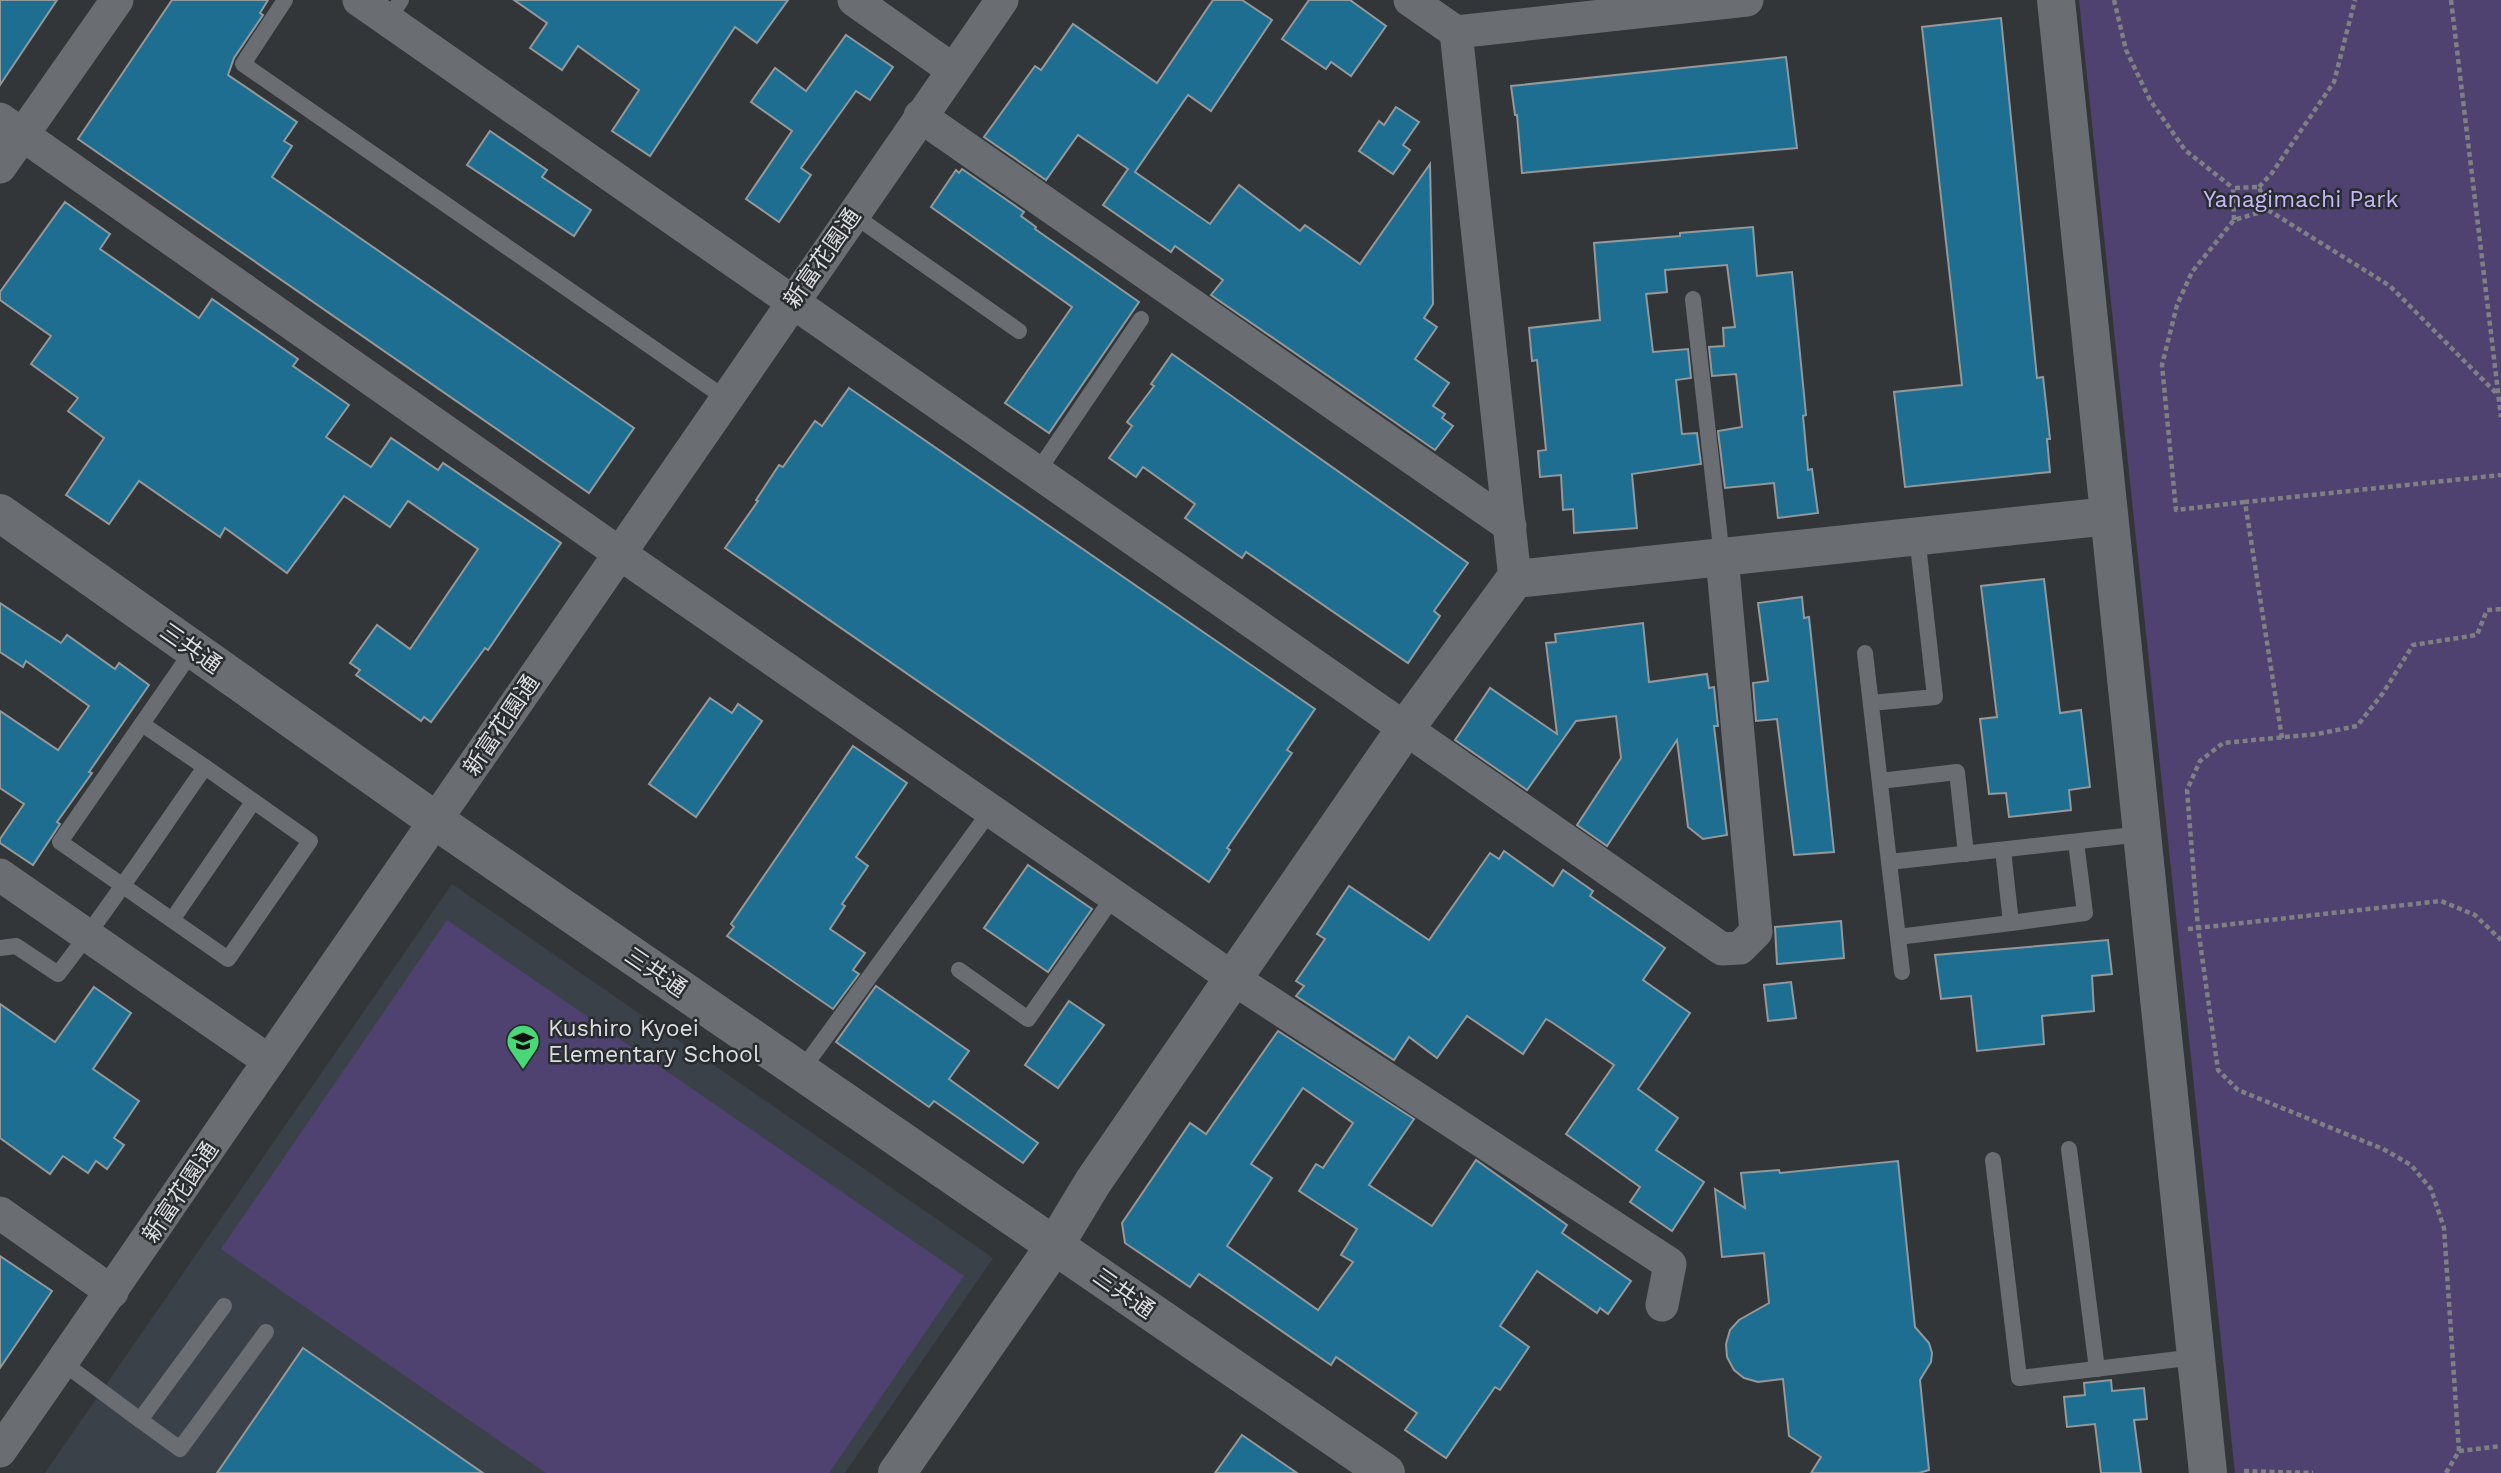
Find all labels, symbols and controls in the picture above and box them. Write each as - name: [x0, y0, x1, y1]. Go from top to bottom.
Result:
- park label: Yanagimachi Park: [2203, 186, 2399, 213]
- street label: 新富花園通: [778, 203, 866, 313]
- street label: 三共通: [155, 618, 227, 679]
- street label: 新富花園通: [458, 670, 545, 780]
- street label: 三共通: [620, 942, 692, 1003]
- place label: Kushiro Kyoei Elementary School: [548, 1015, 760, 1068]
- school or university icon: Kushiro Kyoei Elementary School: [504, 1022, 542, 1071]
- street label: 新富花園通: [137, 1137, 224, 1247]
- street label: 三共通: [1088, 1263, 1160, 1324]

